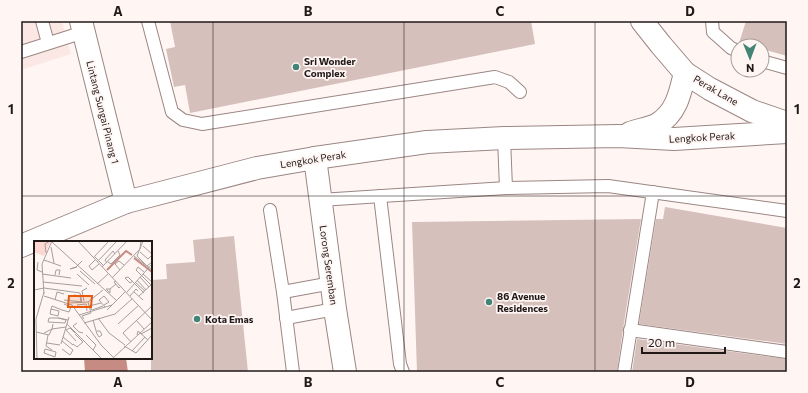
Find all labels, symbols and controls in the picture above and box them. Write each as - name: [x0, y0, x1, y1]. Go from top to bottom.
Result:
- text: A: [113, 3, 123, 19]
- text: B: [304, 3, 313, 19]
- text: C: [496, 3, 505, 19]
- text: D: [685, 3, 695, 19]
- north arrow: [730, 38, 770, 78]
- place label: Sri Wonder Complex: [304, 55, 356, 79]
- street label: Lintang Sungai Pinang 1: [84, 59, 122, 165]
- marker: Sri Wonder Complex: [291, 62, 301, 72]
- text: N: [746, 62, 754, 75]
- street label: Perak Lane: [691, 72, 741, 108]
- text: 1: [8, 101, 14, 117]
- text: 1: [794, 101, 800, 117]
- street label: Lengkok Perak: [668, 129, 736, 145]
- street label: Lengkok Perak: [279, 148, 347, 170]
- street label: Lorong Seremban: [317, 224, 341, 306]
- inset map: [34, 241, 152, 359]
- text: 2: [7, 275, 15, 291]
- text: 2: [793, 275, 801, 291]
- place label: 86 Avenue Residences: [497, 290, 548, 314]
- marker: 86 Avenue Residences: [484, 297, 494, 307]
- place label: Kota Emas: [205, 313, 254, 325]
- marker: Kota Emas: [192, 314, 202, 324]
- scale bar: [642, 329, 725, 355]
- text: 20 m: [648, 335, 675, 349]
- text: A: [113, 374, 123, 390]
- text: B: [304, 374, 313, 390]
- text: C: [496, 374, 505, 390]
- text: D: [685, 374, 695, 390]

